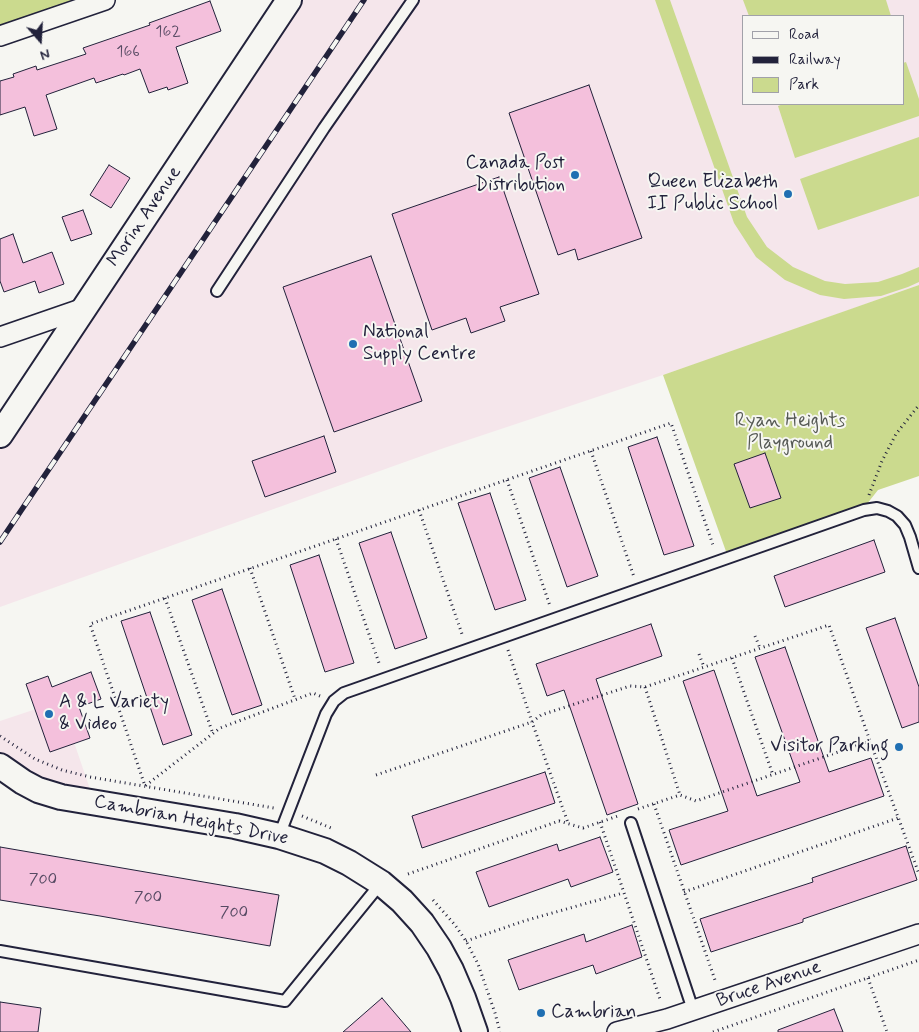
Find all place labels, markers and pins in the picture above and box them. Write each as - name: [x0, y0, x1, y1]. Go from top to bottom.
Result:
- place label: Canada Post Distribution: [466, 153, 565, 197]
- marker: Canada Post Distribution: [569, 169, 581, 181]
- place label: Queen Elizabeth II Public School: [647, 172, 778, 216]
- marker: Queen Elizabeth II Public School: [782, 188, 794, 200]
- place label: National Supply Centre: [363, 322, 476, 366]
- marker: National Supply Centre: [347, 338, 359, 350]
- place label: A & L Variety & Video: [59, 692, 169, 736]
- marker: A & L Variety & Video: [43, 708, 55, 720]
- place label: Visitor Parking: [770, 736, 889, 758]
- marker: Visitor Parking: [893, 741, 905, 753]
- place label: Cambrian: [551, 1002, 636, 1024]
- marker: Cambrian: [535, 1007, 547, 1019]

